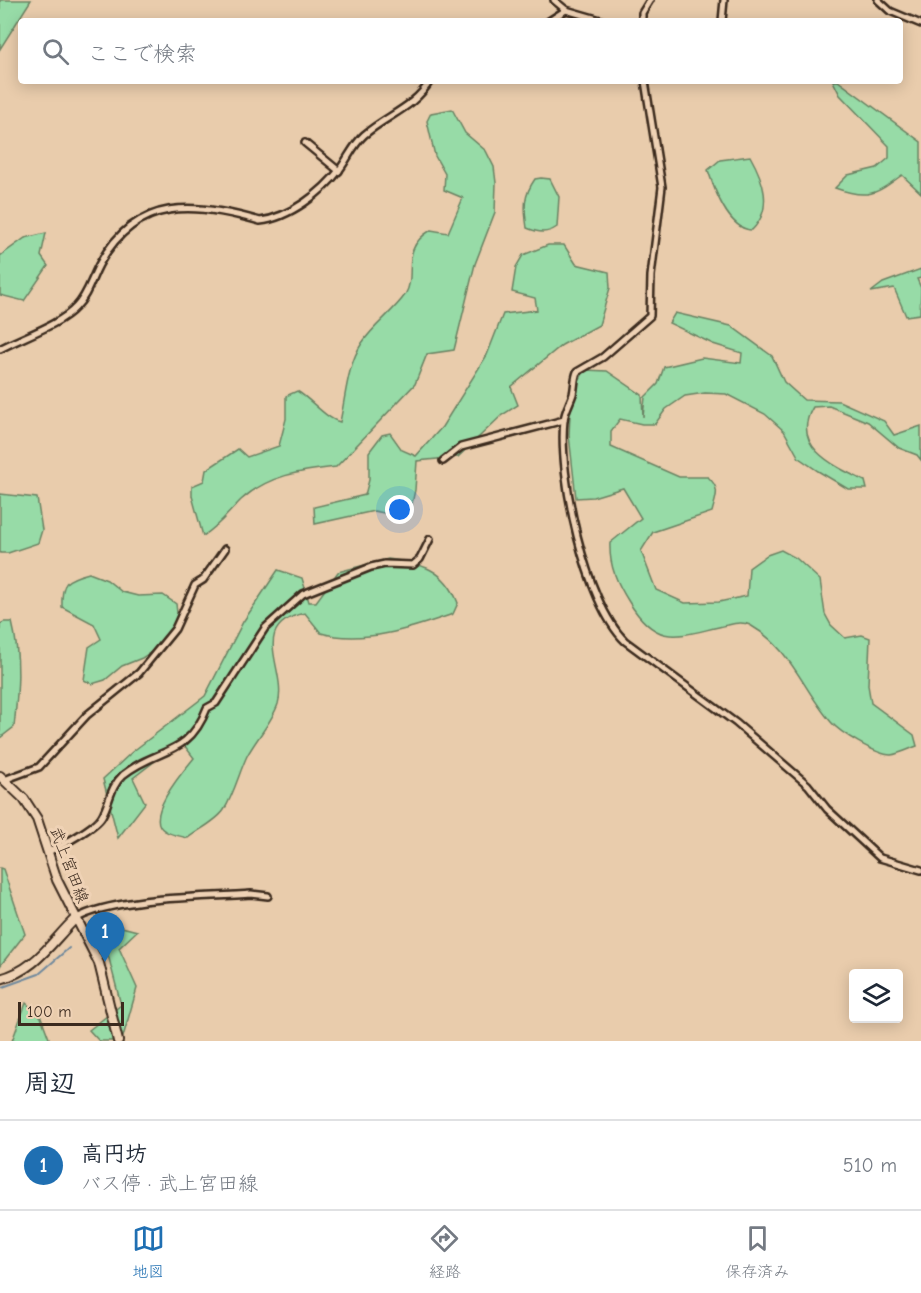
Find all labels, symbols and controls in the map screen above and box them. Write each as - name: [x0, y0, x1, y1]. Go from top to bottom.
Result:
- search box: [18, 18, 903, 84]
- icon: search: [39, 35, 72, 68]
- text: ここで検索: [87, 41, 197, 67]
- your location: [385, 495, 414, 524]
- street label: 武上宮田線: [46, 824, 92, 906]
- pin: 1: [86, 912, 124, 962]
- map controls: [849, 969, 903, 1023]
- button: layers: [849, 969, 903, 1023]
- scale bar: [18, 999, 124, 1026]
- text: 100 m: [27, 1003, 71, 1021]
- text: 周辺: [24, 1069, 76, 1099]
- text: 高円坊: [81, 1141, 147, 1167]
- text: 1: [40, 1154, 47, 1177]
- text: 510 m: [843, 1154, 897, 1177]
- text: バス停 · 武上宮田線: [81, 1172, 258, 1195]
- tab: 地図: [132, 1222, 165, 1282]
- tab: 経路: [428, 1222, 461, 1282]
- tab: 保存済み: [725, 1222, 789, 1282]

